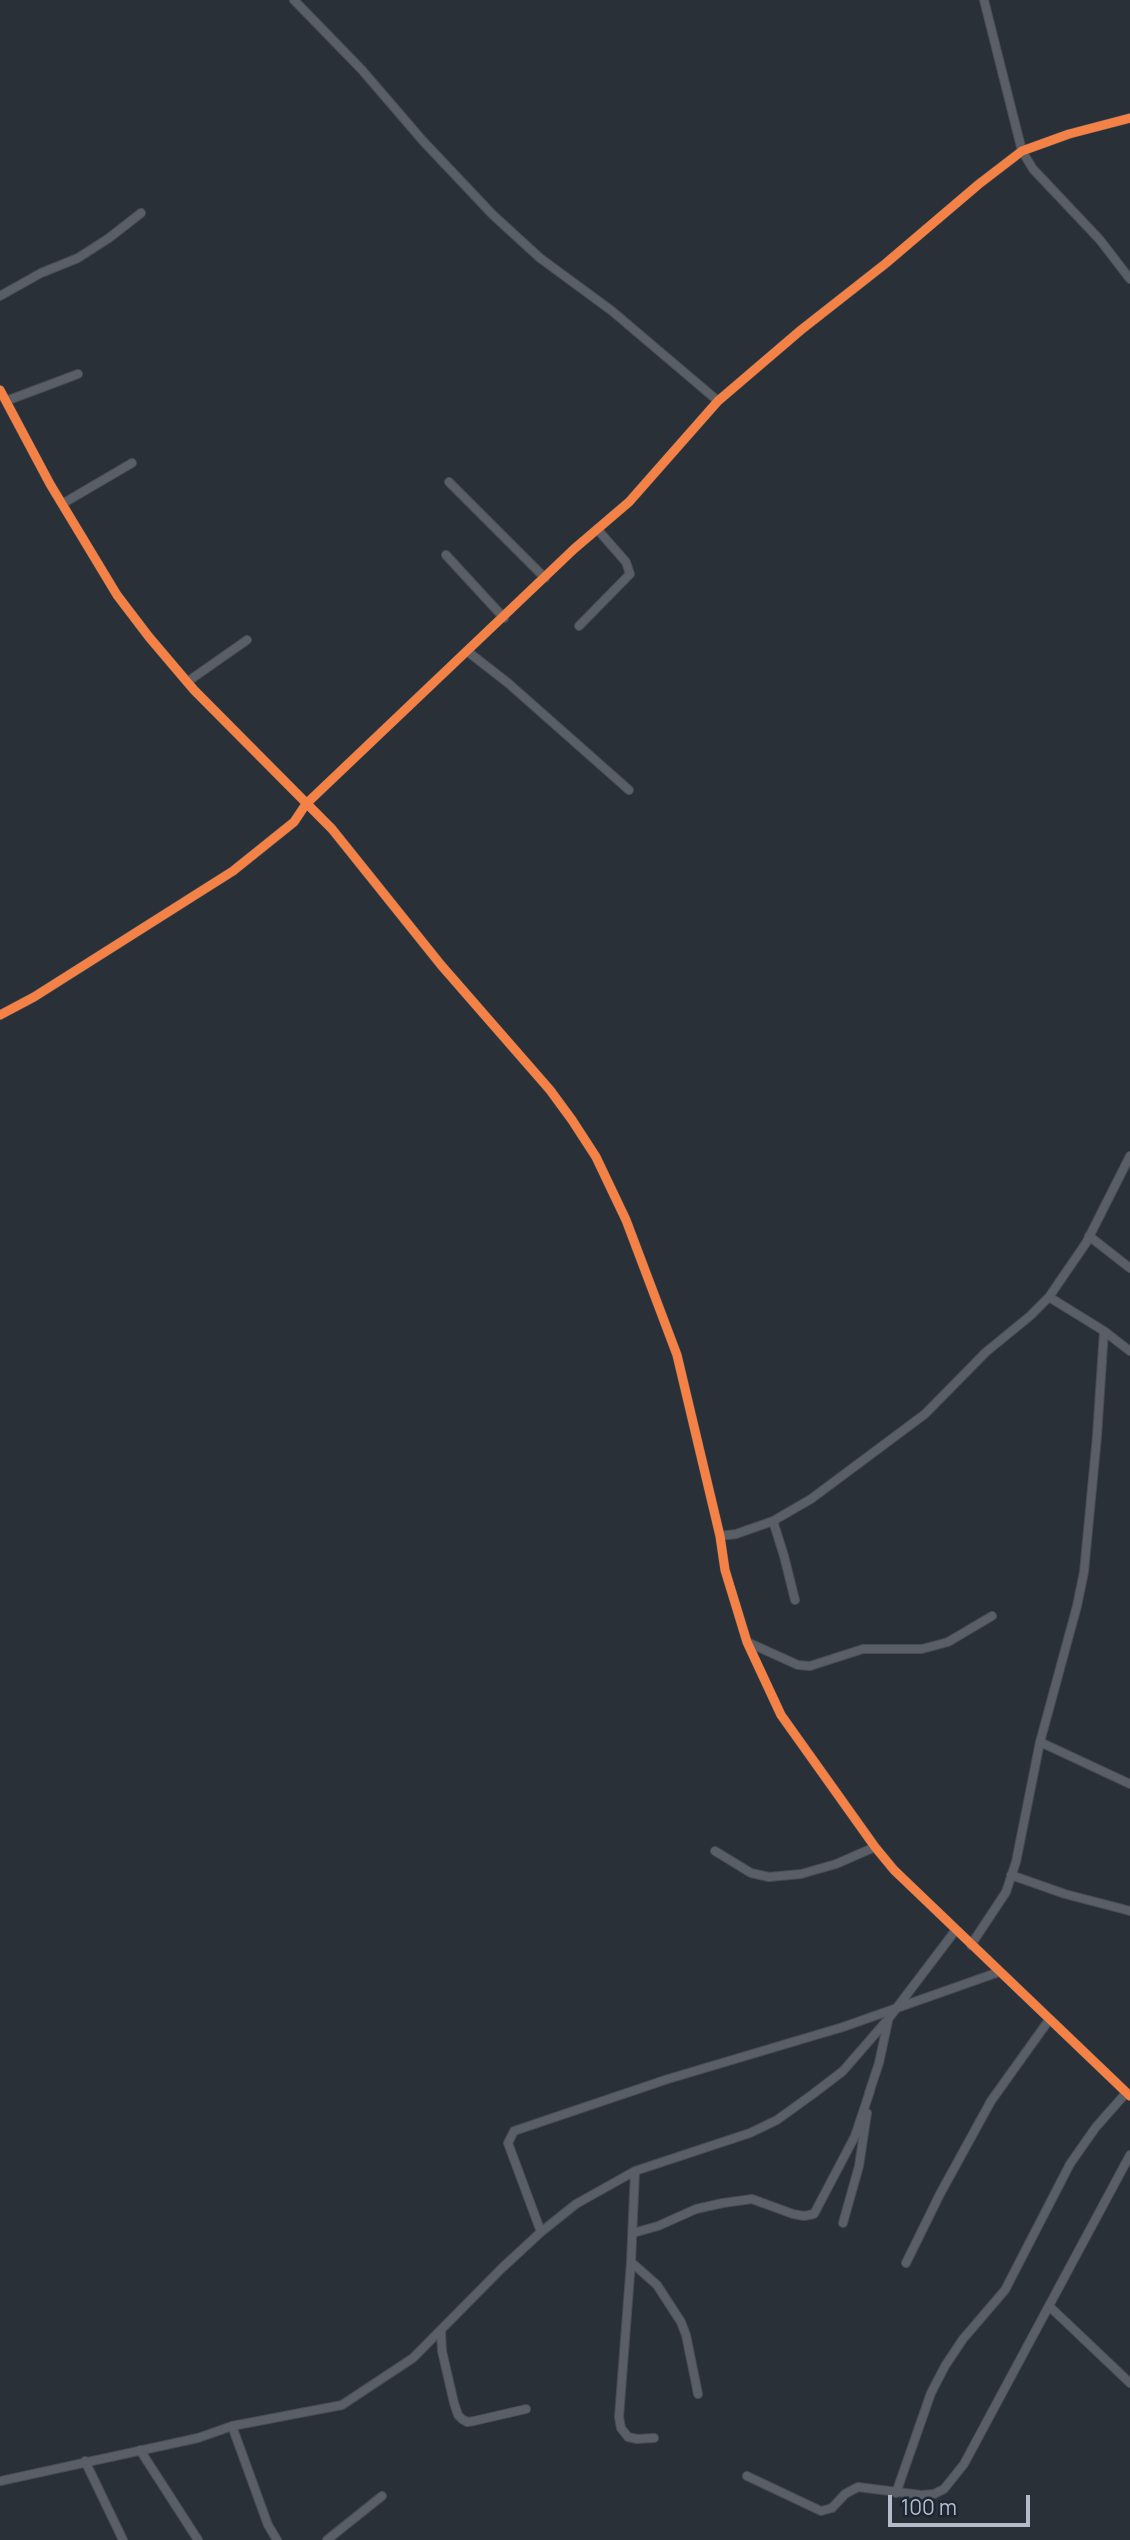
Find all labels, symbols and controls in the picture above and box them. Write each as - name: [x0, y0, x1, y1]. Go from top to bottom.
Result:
- scale bar: [892, 2480, 1034, 2524]
- text: 100 m: [901, 2493, 957, 2521]

